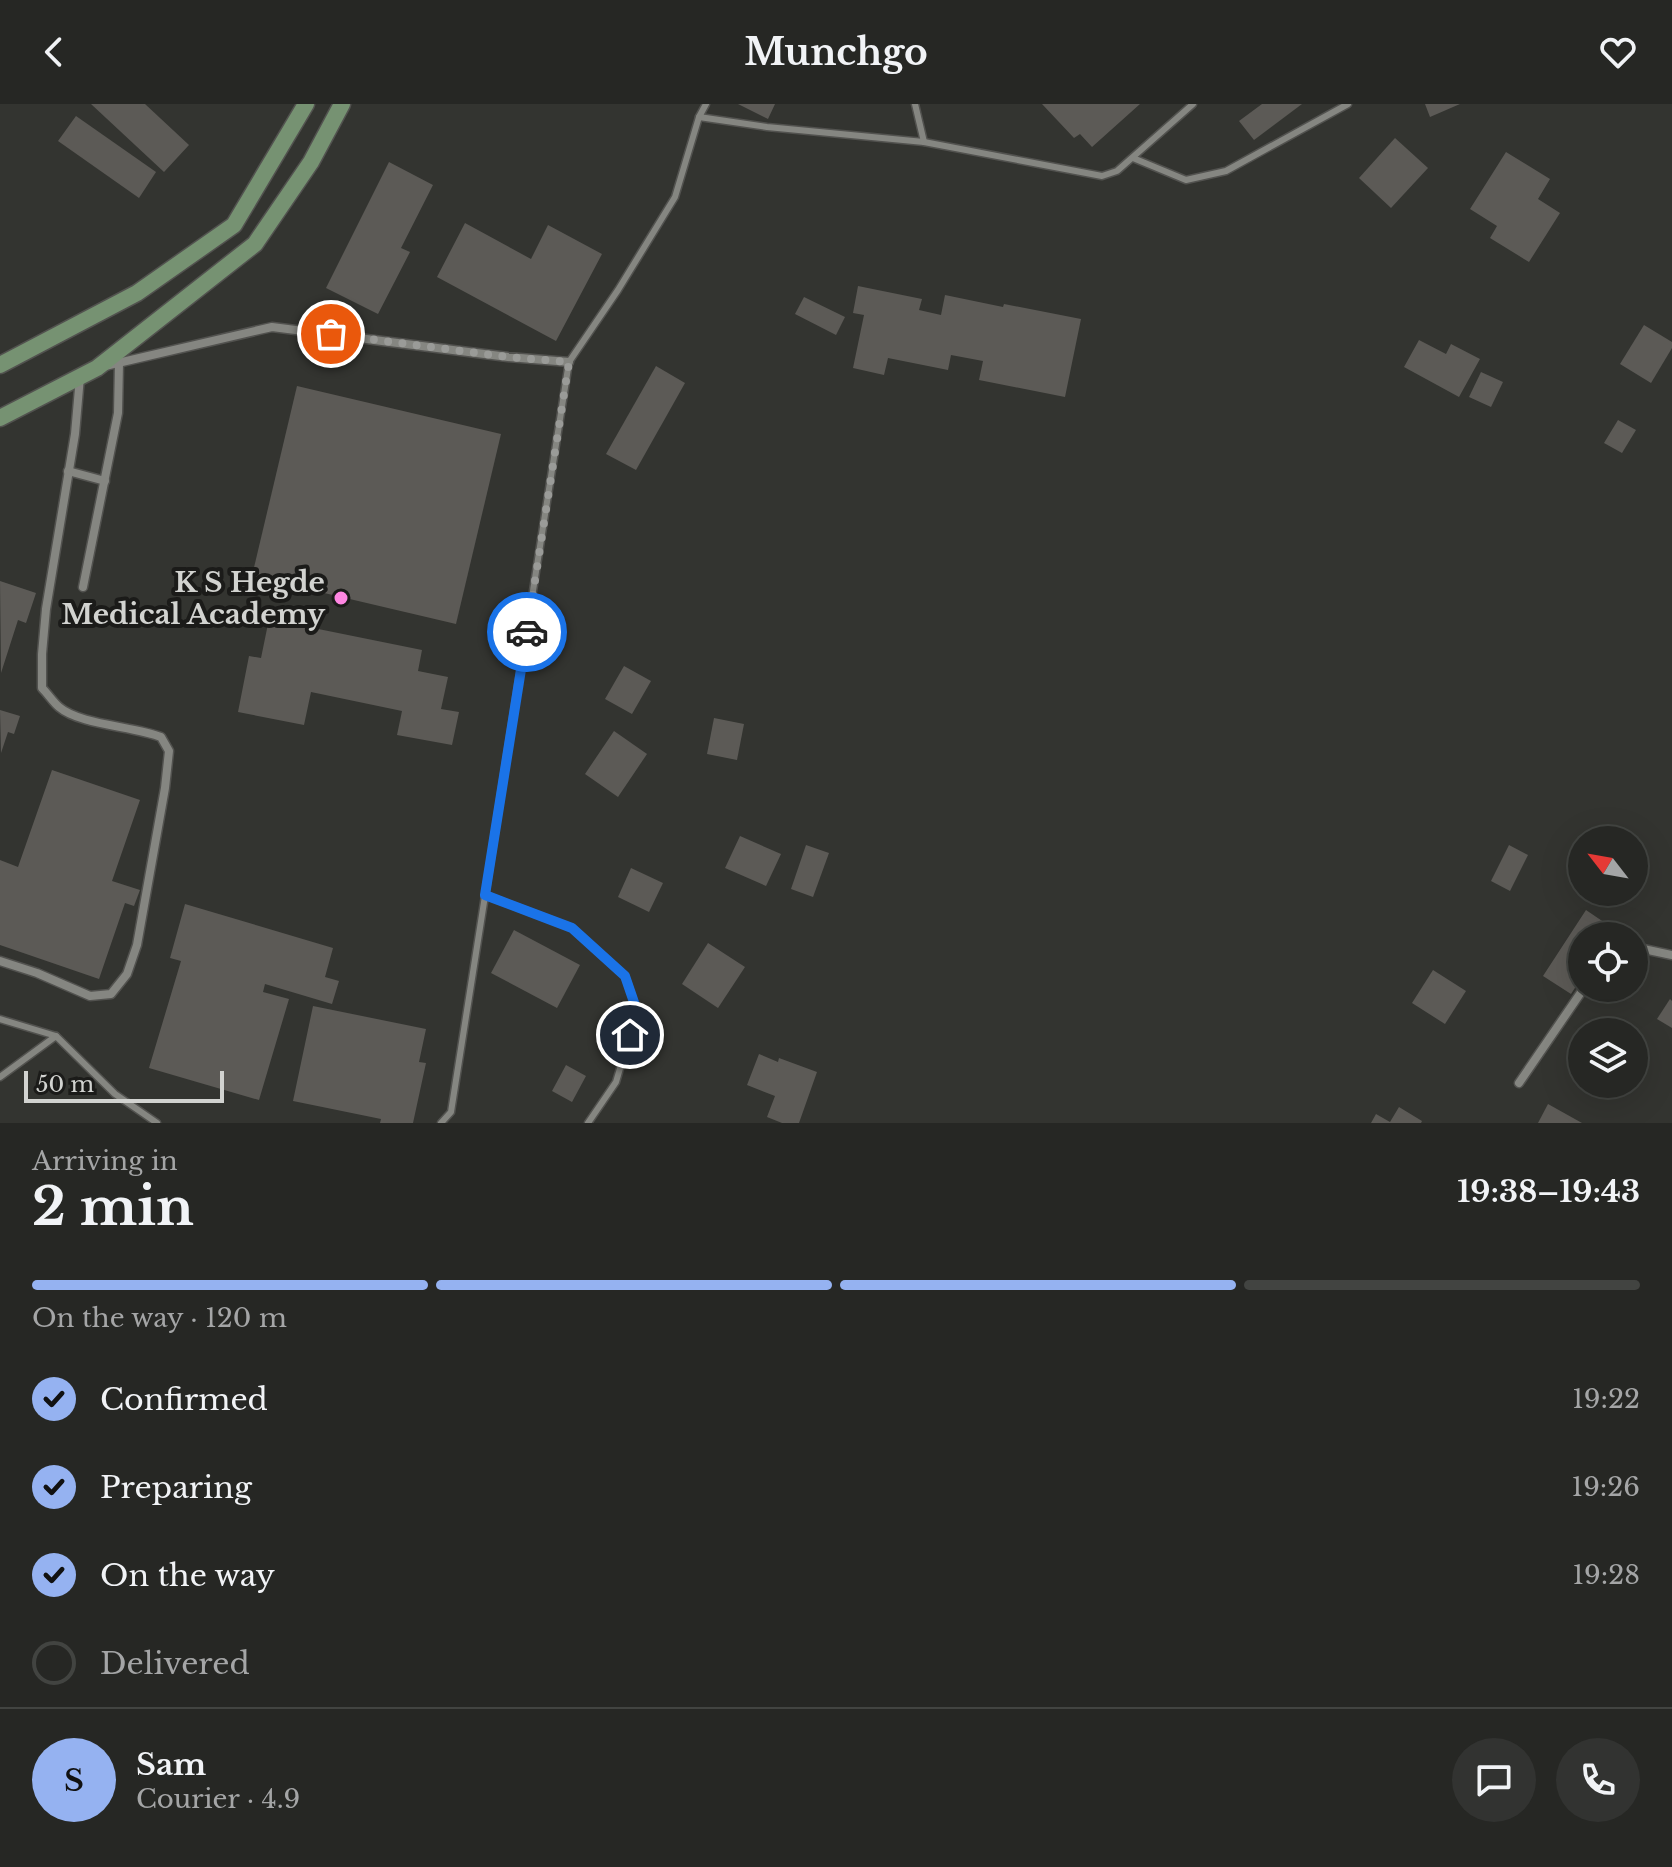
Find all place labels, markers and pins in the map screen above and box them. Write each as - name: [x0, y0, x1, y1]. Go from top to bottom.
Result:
- pin: [297, 300, 365, 368]
- place label: K S Hegde Medical Academy: [61, 565, 326, 632]
- marker: K S Hegde Medical Academy: [332, 589, 350, 607]
- pin: [596, 1001, 664, 1069]

